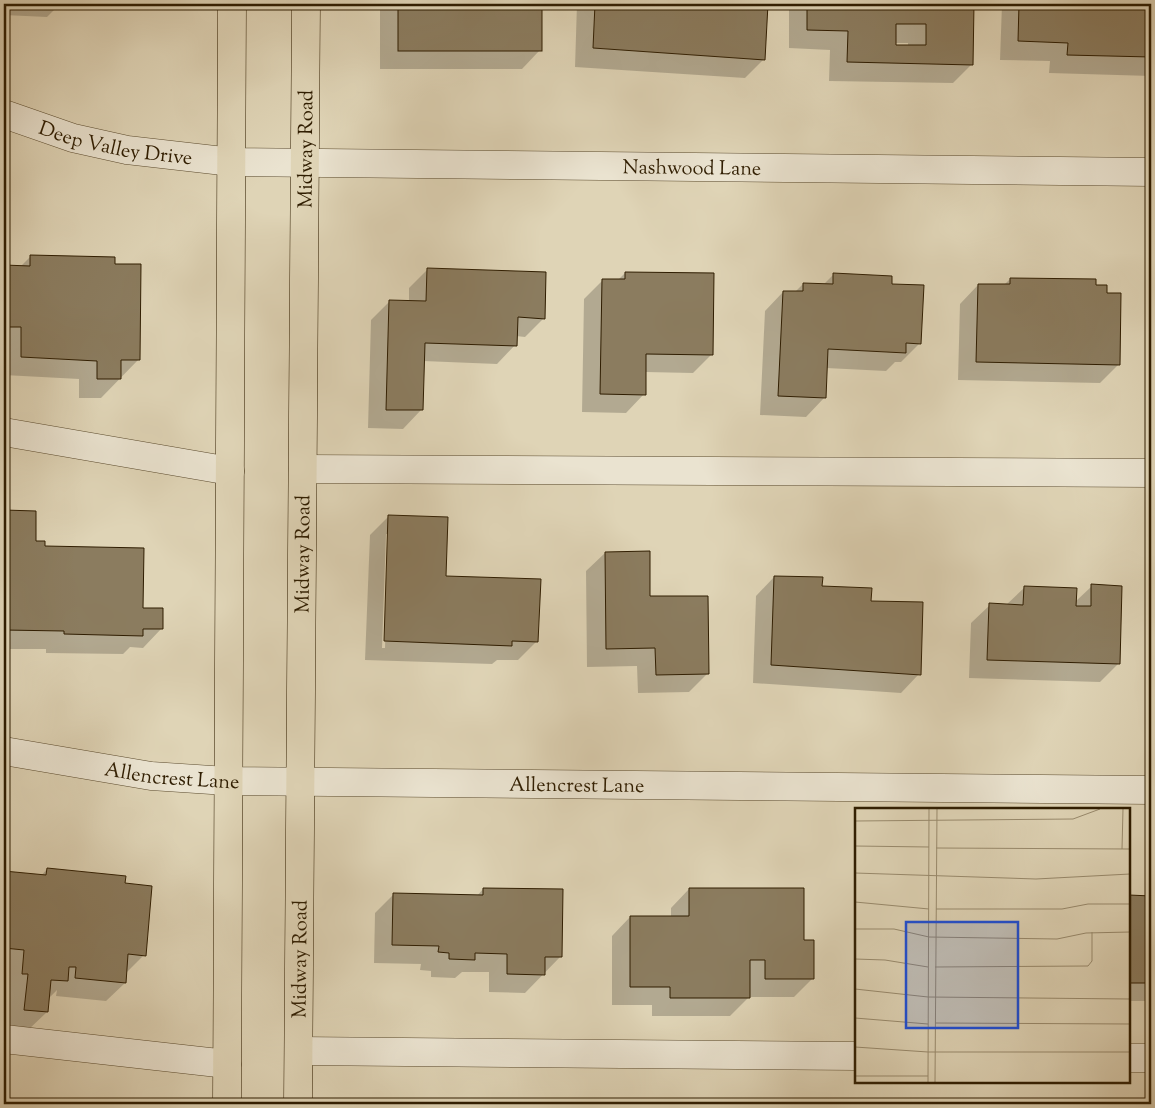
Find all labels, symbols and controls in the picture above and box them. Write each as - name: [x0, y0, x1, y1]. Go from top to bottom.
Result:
- street label: Midway Road: [293, 90, 322, 208]
- street label: Deep Valley Drive: [34, 115, 194, 174]
- street label: Nashwood Lane: [622, 154, 761, 185]
- street label: Midway Road: [290, 495, 319, 613]
- street label: Allencrest Lane: [102, 756, 239, 798]
- street label: Allencrest Lane: [509, 772, 644, 802]
- inset map: [855, 808, 1130, 1083]
- street label: Midway Road: [287, 900, 316, 1018]

